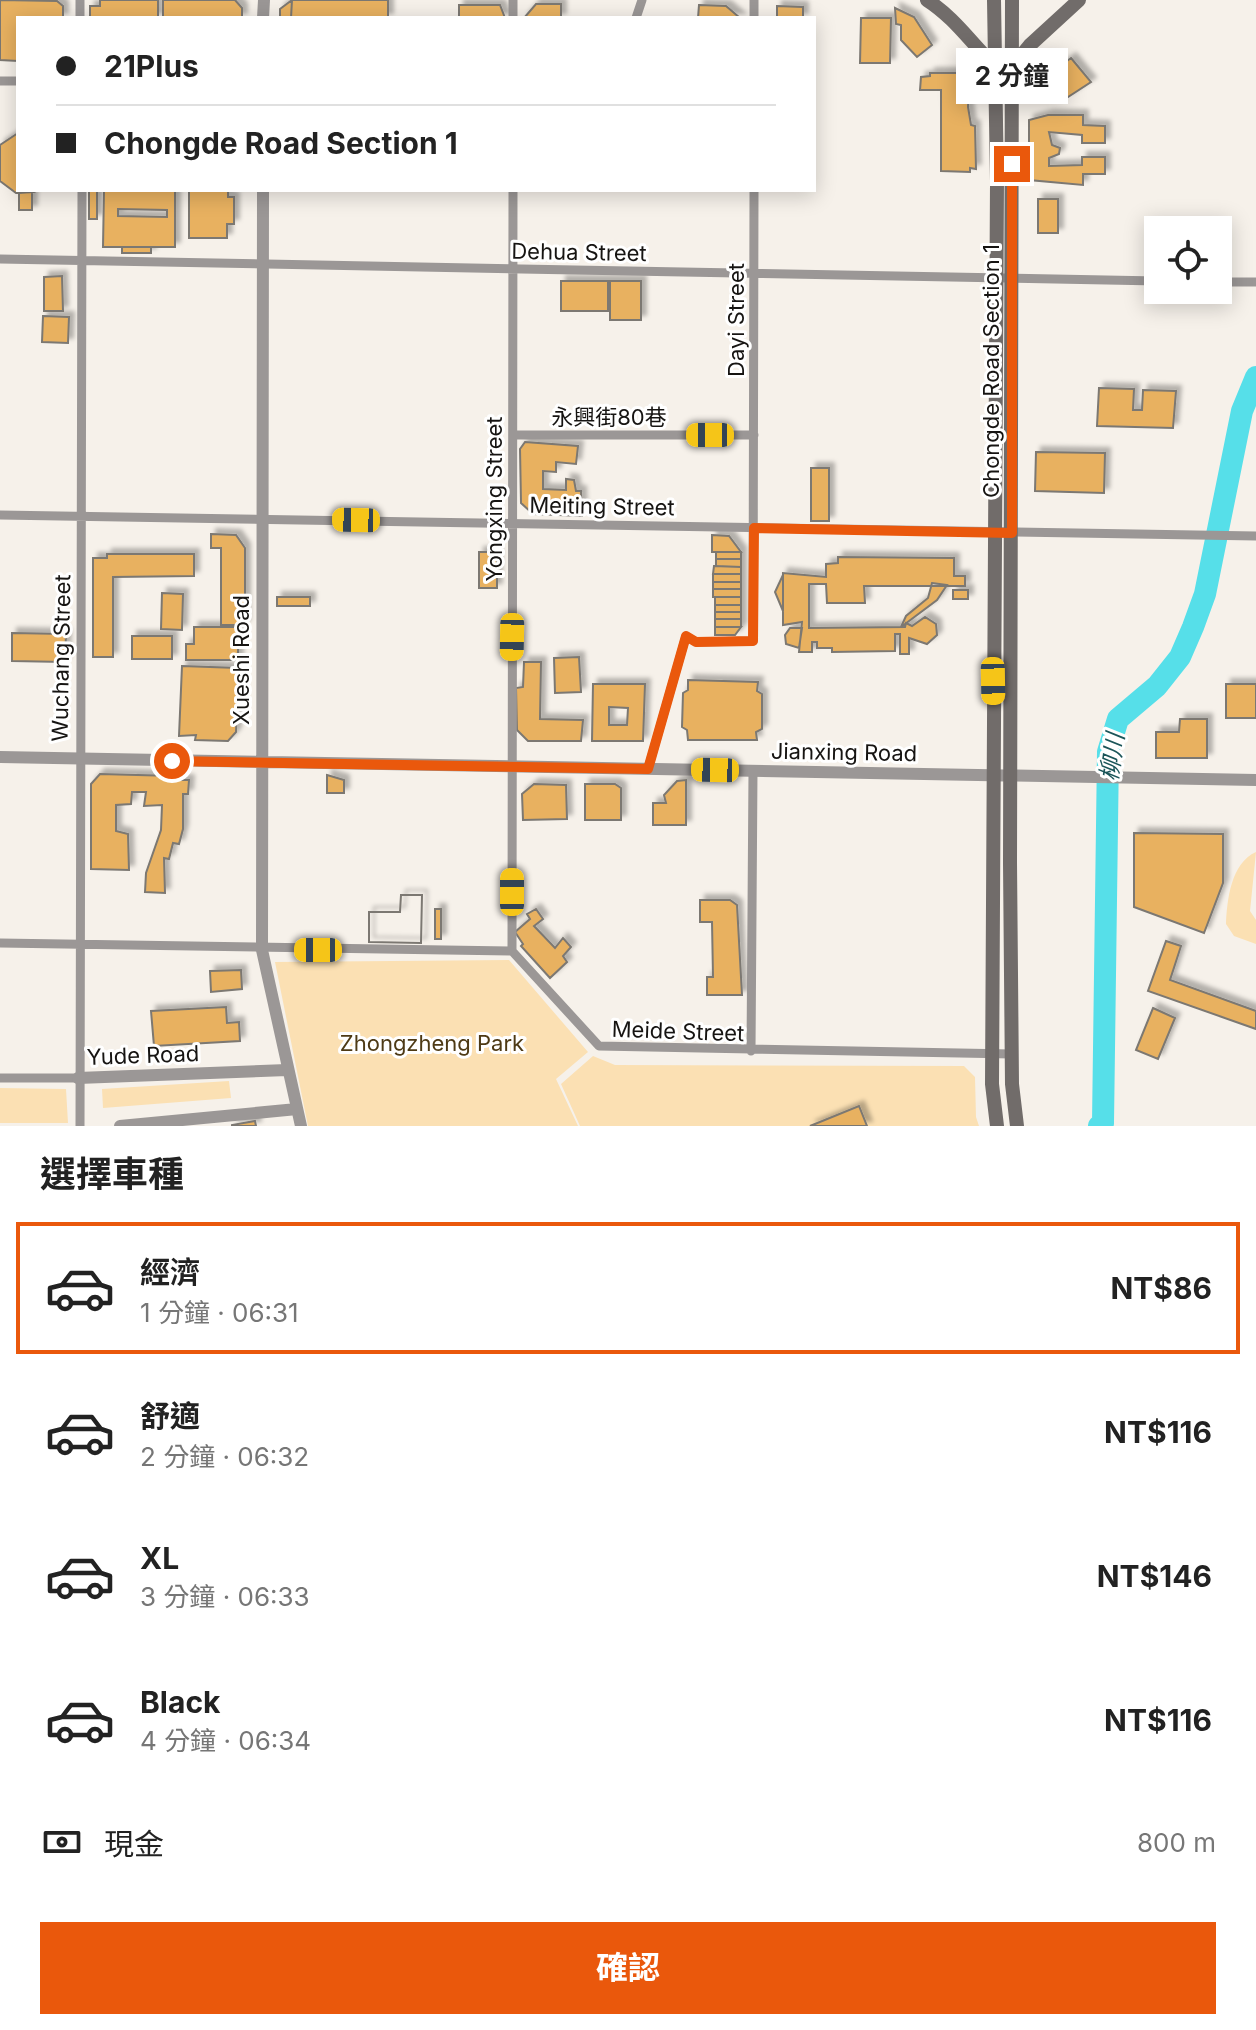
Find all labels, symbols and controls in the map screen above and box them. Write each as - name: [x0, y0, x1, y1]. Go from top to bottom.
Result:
- text: 21Plus: [104, 48, 199, 84]
- callout: 2 分鐘: [956, 48, 1068, 104]
- text: 2 分鐘: [975, 60, 1049, 91]
- text: Chongde Road Section 1: [104, 125, 458, 161]
- route end: [994, 146, 1030, 182]
- map controls: [1144, 216, 1232, 304]
- button: locate: [1144, 216, 1232, 304]
- street label: Dehua Street: [511, 238, 647, 266]
- street label: Chongde Road Section 1: [978, 244, 1004, 498]
- street label: Dayi Street: [723, 263, 749, 377]
- street label: 永興街80巷: [551, 404, 667, 430]
- street label: Yongxing Street: [481, 416, 507, 582]
- car: [686, 423, 734, 447]
- street label: Meiting Street: [529, 492, 675, 520]
- car: [332, 508, 380, 532]
- street label: Wuchang Street: [47, 574, 75, 742]
- street label: Xueshi Road: [228, 595, 254, 725]
- car: [500, 613, 524, 661]
- car: [981, 657, 1005, 705]
- water label: 柳川: [1094, 728, 1130, 783]
- street label: Jianxing Road: [771, 738, 917, 766]
- route start: [154, 743, 190, 779]
- car: [691, 758, 739, 782]
- car: [500, 868, 524, 916]
- car: [294, 938, 342, 962]
- street label: Meide Street: [611, 1016, 745, 1046]
- park label: Zhongzheng Park: [340, 1030, 524, 1056]
- street label: Yude Road: [86, 1040, 200, 1070]
- text: 選擇車種: [40, 1152, 184, 1196]
- icon: car: [44, 1252, 116, 1324]
- text: 經濟: [140, 1254, 200, 1290]
- text: NT$86: [1110, 1270, 1212, 1306]
- text: 1 分鐘 · 06:31: [140, 1297, 299, 1328]
- icon: car: [44, 1396, 116, 1468]
- text: 舒適: [140, 1398, 200, 1434]
- text: NT$116: [1104, 1414, 1212, 1450]
- text: 2 分鐘 · 06:32: [140, 1441, 309, 1472]
- icon: car: [44, 1540, 116, 1612]
- text: XL: [140, 1540, 179, 1576]
- text: NT$146: [1097, 1558, 1212, 1594]
- text: 3 分鐘 · 06:33: [140, 1581, 310, 1612]
- icon: car: [44, 1684, 116, 1756]
- text: Black: [140, 1684, 220, 1720]
- text: NT$116: [1104, 1702, 1212, 1738]
- text: 4 分鐘 · 06:34: [140, 1725, 311, 1756]
- icon: cash: [40, 1820, 84, 1864]
- text: 現金: [104, 1826, 164, 1862]
- text: 800 m: [1137, 1827, 1216, 1858]
- button: 確認: [40, 1922, 1216, 2014]

